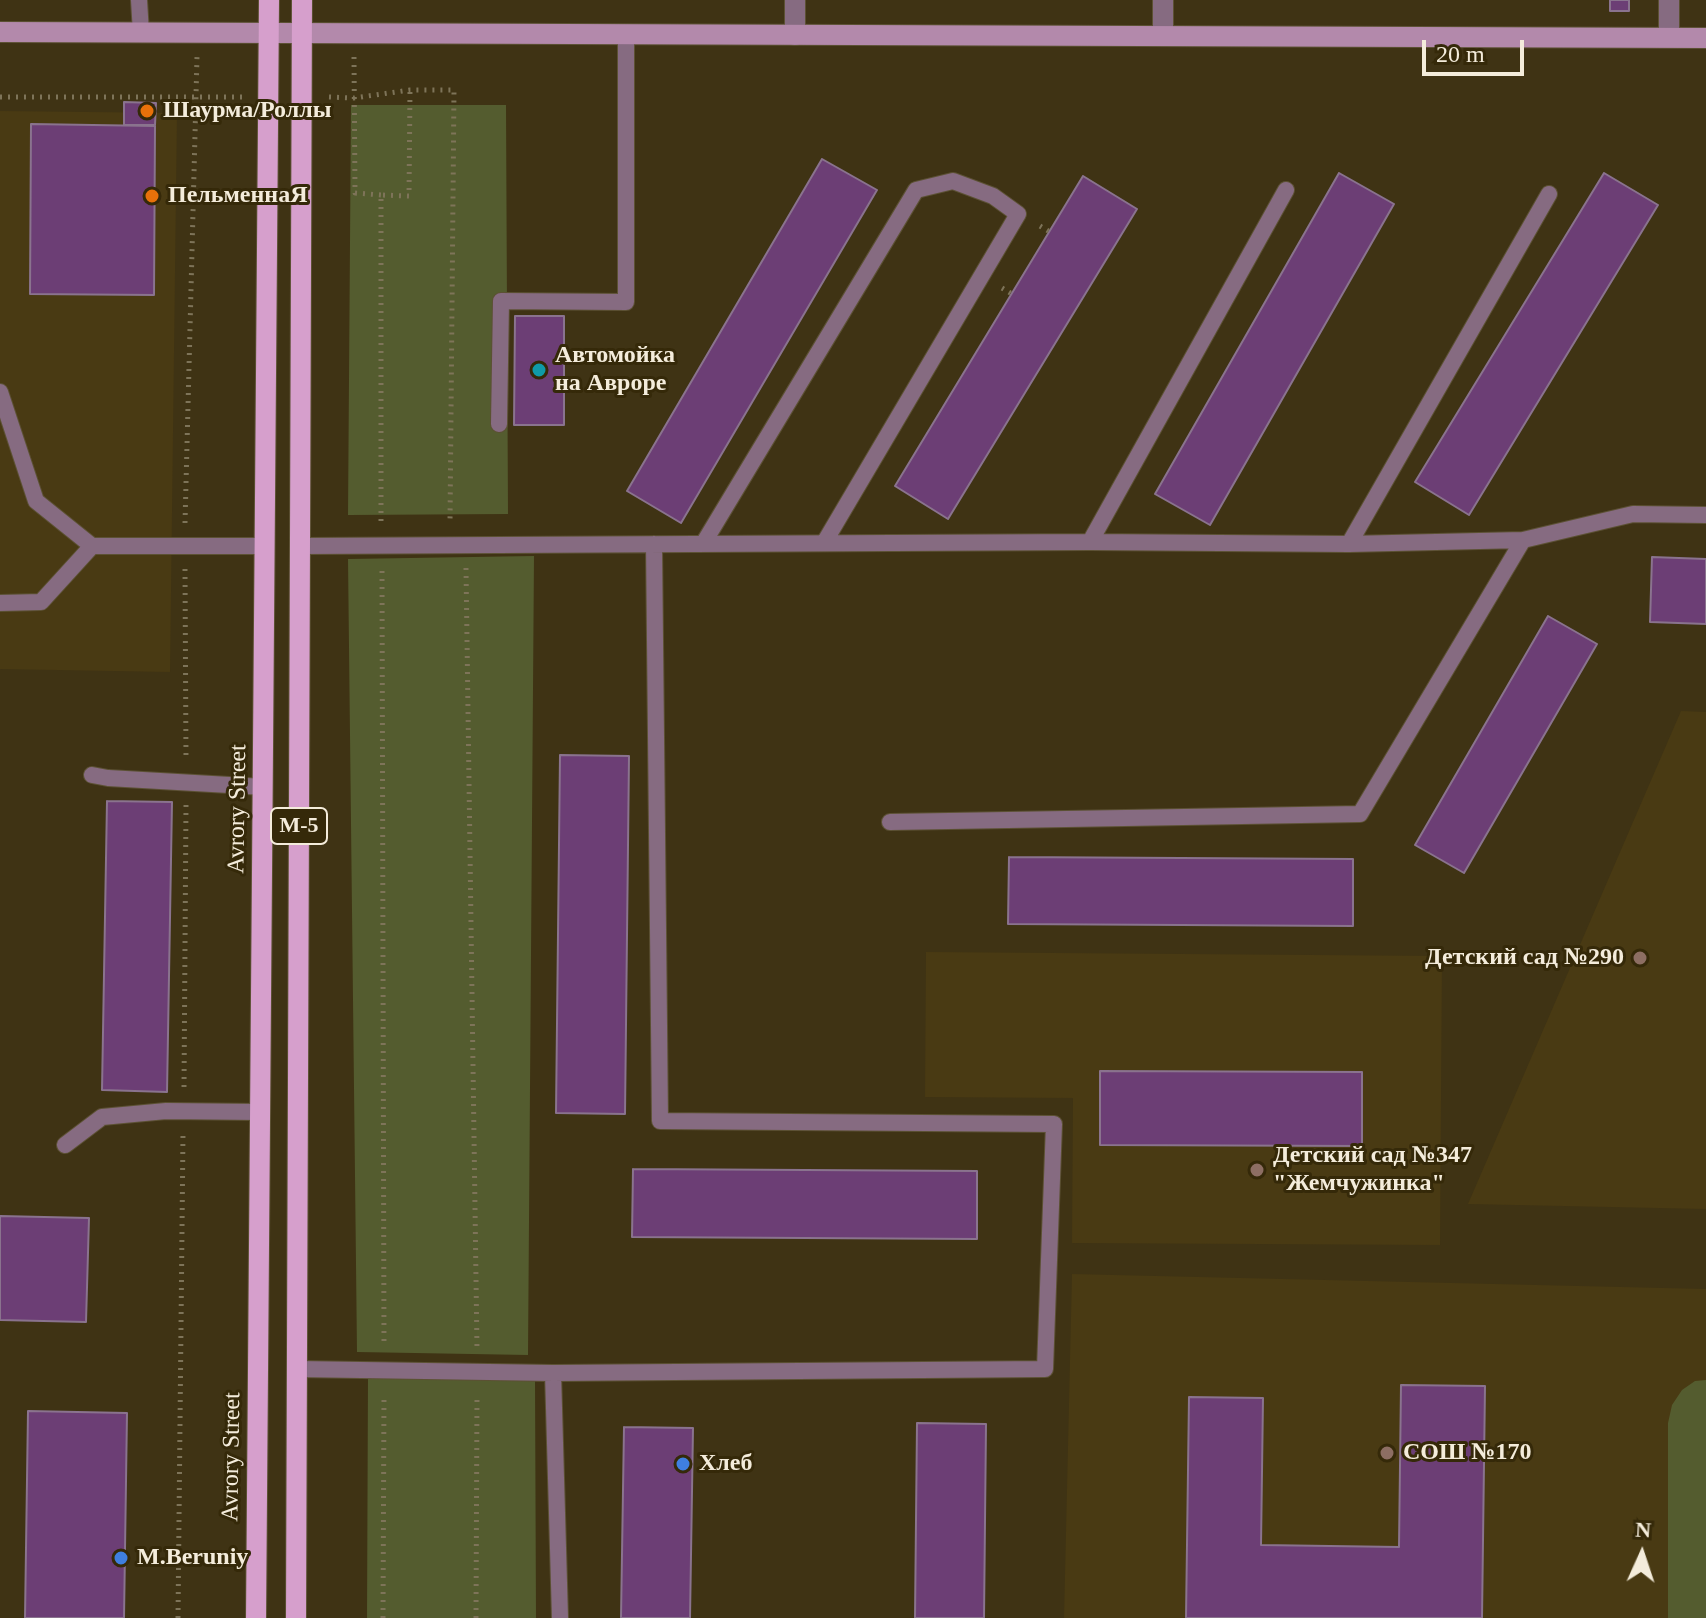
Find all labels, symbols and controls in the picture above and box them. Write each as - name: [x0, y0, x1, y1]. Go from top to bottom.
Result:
- scale bar: [1426, 24, 1528, 74]
- text: 20 m: [1436, 41, 1485, 67]
- place label: Шаурма/Роллы: [163, 97, 331, 125]
- marker: Шаурма/Роллы: [138, 102, 156, 120]
- place label: ПельменнаЯ: [168, 182, 307, 210]
- marker: ПельменнаЯ: [143, 187, 161, 205]
- place label: Автомойка на Авроре: [555, 342, 675, 398]
- marker: Автомойка на Авроре: [530, 361, 548, 379]
- street label: Avrory Street: [222, 744, 254, 874]
- road number: М-5: [271, 808, 327, 844]
- place label: Детский сад №290: [1425, 944, 1624, 972]
- marker: Детский сад №290: [1631, 949, 1649, 967]
- place label: Детский сад №347 "Жемчужинка": [1273, 1142, 1472, 1198]
- marker: Детский сад №347 "Жемчужинка": [1248, 1161, 1266, 1179]
- street label: Avrory Street: [216, 1392, 248, 1522]
- place label: СОШ №170: [1403, 1439, 1531, 1467]
- marker: СОШ №170: [1378, 1444, 1396, 1462]
- place label: Хлеб: [699, 1450, 752, 1478]
- marker: Хлеб: [674, 1455, 692, 1473]
- north arrow: [1602, 1514, 1682, 1594]
- text: N: [1635, 1517, 1652, 1542]
- place label: M.Beruniy: [137, 1544, 248, 1572]
- marker: M.Beruniy: [112, 1549, 130, 1567]

